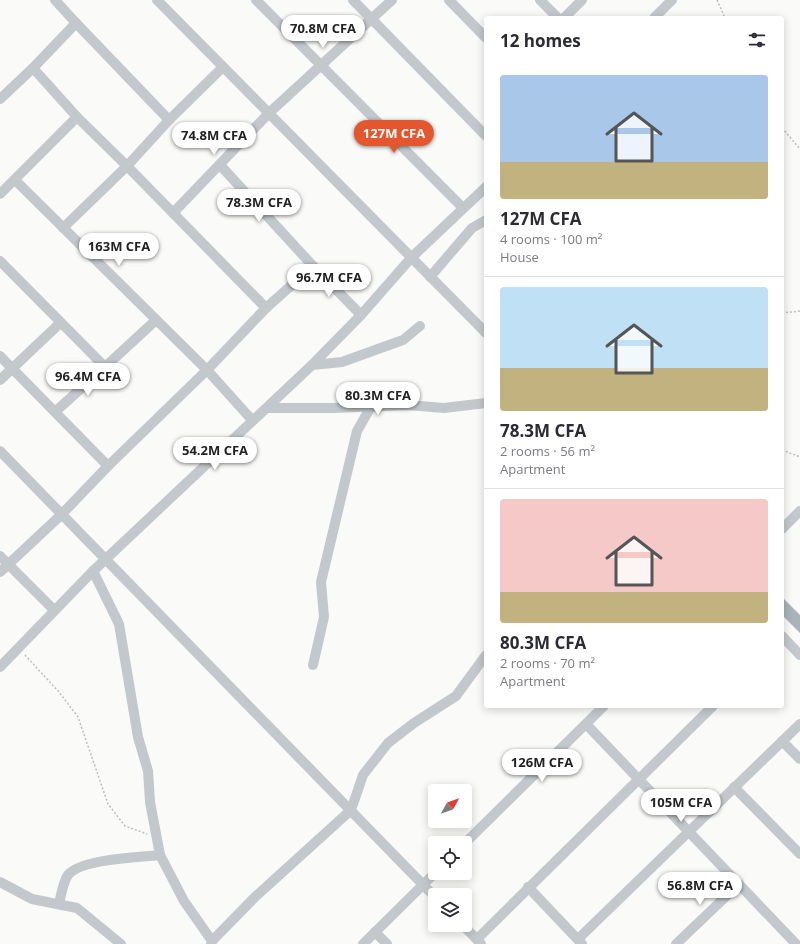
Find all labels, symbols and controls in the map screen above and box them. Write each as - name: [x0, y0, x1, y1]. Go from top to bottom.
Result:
- pin: 70.8M CFA: [277, 15, 369, 49]
- text: 70.8M CFA: [290, 19, 356, 37]
- text: 12 homes: [500, 29, 581, 52]
- icon: filters: [746, 29, 768, 51]
- icon: home: [598, 101, 670, 173]
- pin: 127M CFA: [353, 120, 435, 154]
- pin: 74.8M CFA: [168, 122, 260, 156]
- text: 127M CFA: [363, 124, 425, 142]
- text: 74.8M CFA: [181, 126, 247, 144]
- pin: 78.3M CFA: [213, 189, 305, 223]
- text: 78.3M CFA: [226, 193, 292, 211]
- text: 127M CFA: [500, 207, 582, 230]
- text: 4 rooms · 100 m²: [500, 230, 602, 248]
- pin: 163M CFA: [78, 233, 160, 267]
- text: 163M CFA: [88, 237, 150, 255]
- text: House: [500, 248, 539, 266]
- pin: 96.7M CFA: [283, 264, 375, 298]
- text: 96.7M CFA: [296, 268, 362, 286]
- icon: home: [598, 313, 670, 385]
- pin: 96.4M CFA: [42, 363, 134, 397]
- text: 96.4M CFA: [55, 367, 121, 385]
- pin: 80.3M CFA: [332, 382, 424, 416]
- text: 80.3M CFA: [345, 386, 411, 404]
- text: 78.3M CFA: [500, 419, 586, 442]
- pin: 54.2M CFA: [169, 437, 261, 471]
- text: 54.2M CFA: [182, 441, 248, 459]
- text: 2 rooms · 56 m²: [500, 442, 595, 460]
- text: Apartment: [500, 460, 565, 478]
- icon: home: [598, 525, 670, 597]
- text: 80.3M CFA: [500, 631, 586, 654]
- text: 2 rooms · 70 m²: [500, 654, 595, 672]
- text: Apartment: [500, 672, 565, 690]
- pin: 126M CFA: [501, 749, 583, 783]
- text: 126M CFA: [511, 753, 573, 771]
- north arrow: [428, 784, 472, 828]
- map controls: [428, 784, 472, 932]
- pin: 105M CFA: [640, 789, 722, 823]
- text: 105M CFA: [650, 793, 712, 811]
- button: locate: [428, 836, 472, 880]
- pin: 56.8M CFA: [654, 872, 746, 906]
- text: 56.8M CFA: [667, 876, 733, 894]
- button: layers: [428, 888, 472, 932]

